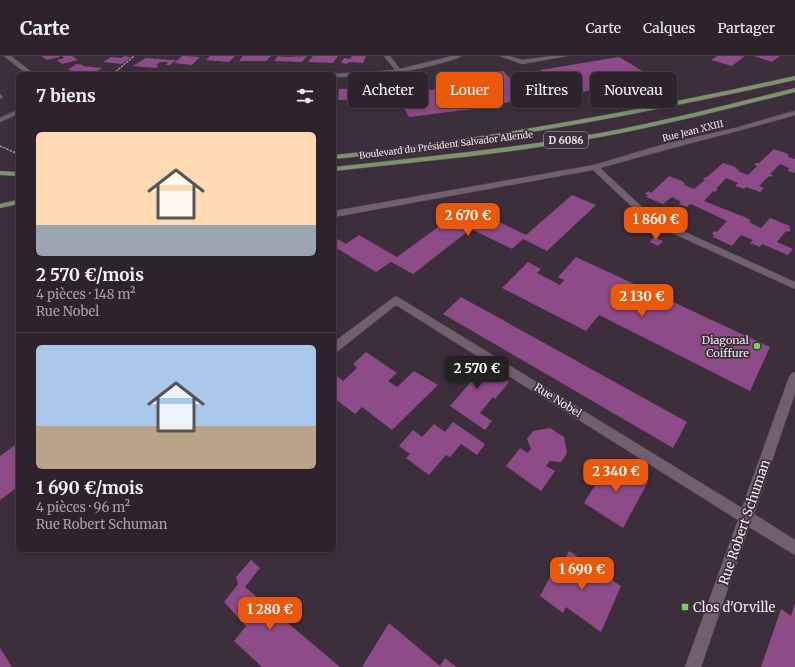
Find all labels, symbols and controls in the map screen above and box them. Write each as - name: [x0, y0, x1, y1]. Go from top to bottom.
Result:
- text: Carte: [20, 16, 70, 40]
- text: Carte: [585, 19, 621, 37]
- text: Calques: [643, 19, 695, 37]
- text: Partager: [717, 19, 775, 37]
- chip: Acheter: [348, 72, 428, 108]
- chip: Louer: [436, 72, 503, 108]
- chip: Filtres: [511, 72, 582, 108]
- chip: Nouveau: [590, 72, 677, 108]
- text: 7 biens: [36, 85, 96, 107]
- icon: filters: [294, 85, 316, 107]
- street label: Rue Jean XXIII: [661, 118, 725, 143]
- street label: Boulevard du Président Salvador Allende: [358, 128, 534, 161]
- road number: D 6086: [544, 132, 588, 148]
- icon: home: [140, 158, 212, 230]
- pin: 2 670 €: [431, 203, 505, 237]
- text: 2 670 €: [445, 207, 491, 224]
- pin: 1 860 €: [619, 207, 693, 241]
- text: 1 860 €: [633, 211, 679, 228]
- text: 2 570 €/mois: [36, 264, 144, 286]
- pin: 2 130 €: [605, 284, 679, 318]
- text: 4 pièces · 148 m²: [36, 286, 135, 303]
- text: 2 130 €: [619, 288, 665, 305]
- text: Rue Nobel: [36, 303, 99, 320]
- place label: Diagonal Coiffure: [702, 333, 750, 360]
- marker: Diagonal Coiffure: [752, 341, 762, 351]
- pin: 2 570 €: [440, 356, 514, 390]
- text: 2 570 €: [454, 360, 500, 377]
- icon: home: [140, 371, 212, 443]
- street label: Rue Nobel: [532, 380, 585, 420]
- street label: Rue Robert Schuman: [715, 457, 774, 587]
- pin: 2 340 €: [579, 459, 653, 493]
- text: 2 340 €: [592, 463, 640, 480]
- text: 1 690 €/mois: [36, 477, 144, 499]
- text: 4 pièces · 96 m²: [36, 499, 130, 516]
- text: Rue Robert Schuman: [36, 516, 167, 533]
- pin: 1 690 €: [545, 557, 619, 591]
- text: 1 690 €: [559, 561, 605, 578]
- pin: 1 280 €: [233, 597, 307, 631]
- place label: Clos d'Orville: [693, 599, 776, 616]
- text: 1 280 €: [247, 601, 293, 618]
- marker: Clos d'Orville: [680, 602, 690, 612]

